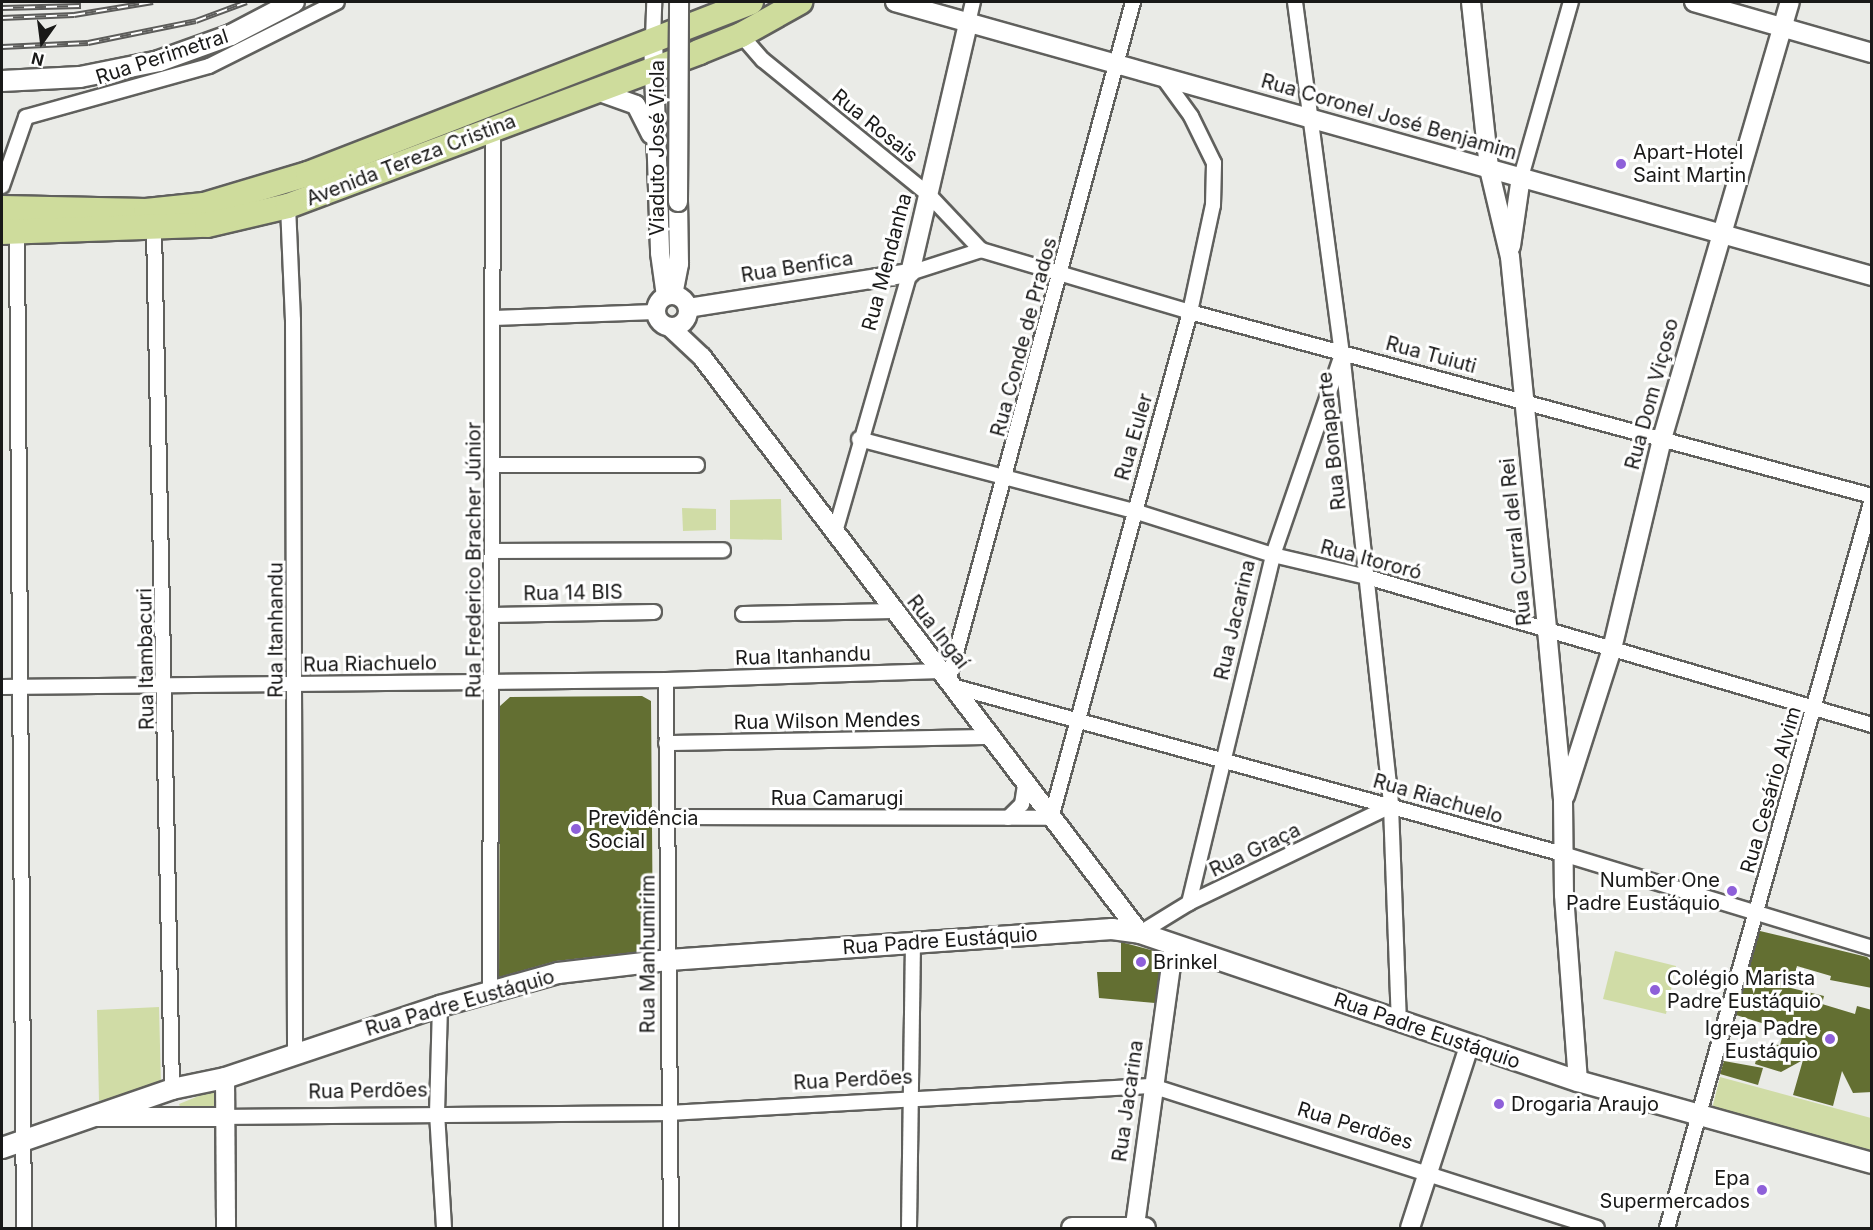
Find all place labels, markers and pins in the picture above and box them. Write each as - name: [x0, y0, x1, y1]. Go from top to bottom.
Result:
- place label: Apart-Hotel Saint Martin: [1633, 140, 1746, 187]
- marker: Apart-Hotel Saint Martin: [1614, 157, 1628, 171]
- place label: Previdência Social: [588, 806, 699, 853]
- marker: Previdência Social: [569, 822, 583, 836]
- place label: Number One Padre Eustáquio: [1566, 868, 1720, 915]
- marker: Number One Padre Eustáquio: [1725, 884, 1739, 898]
- place label: Brinkel: [1153, 950, 1218, 974]
- marker: Brinkel: [1134, 955, 1148, 969]
- place label: Colégio Marista Padre Eustáquio: [1667, 966, 1821, 1013]
- marker: Colégio Marista Padre Eustáquio: [1648, 983, 1662, 997]
- place label: Igreja Padre Eustáquio: [1705, 1016, 1818, 1063]
- marker: Igreja Padre Eustáquio: [1823, 1032, 1837, 1046]
- place label: Drogaria Araujo: [1511, 1092, 1659, 1116]
- marker: Drogaria Araujo: [1492, 1097, 1506, 1111]
- place label: Epa Supermercados: [1600, 1166, 1750, 1213]
- marker: Epa Supermercados: [1755, 1183, 1769, 1197]

